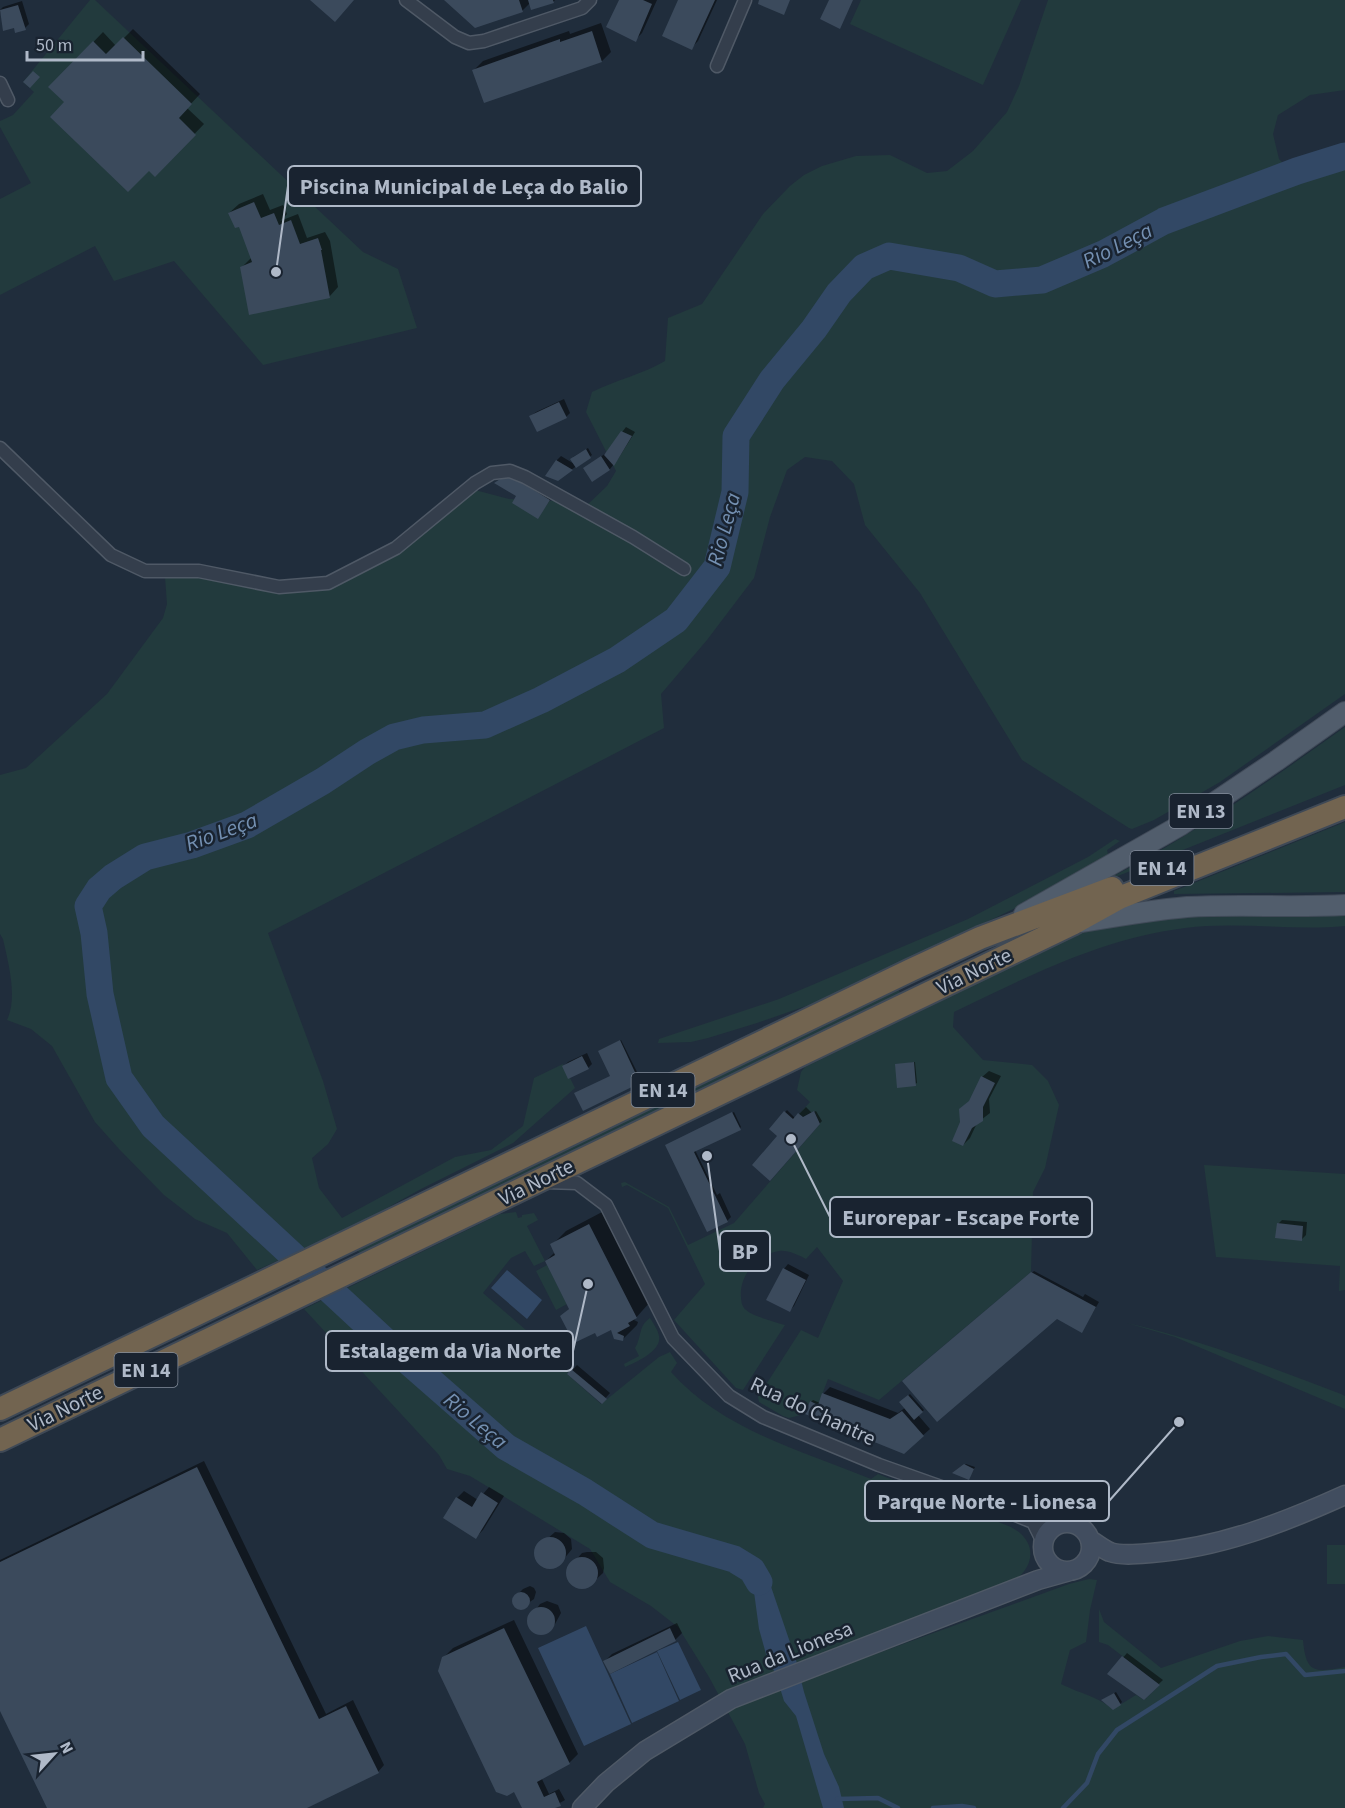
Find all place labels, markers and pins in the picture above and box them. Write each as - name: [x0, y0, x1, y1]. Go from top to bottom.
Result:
- callout: Piscina Municipal de Leça do Balio: [288, 166, 641, 206]
- callout: Eurorepar - Escape Forte: [830, 1197, 1092, 1237]
- callout: BP: [720, 1231, 770, 1271]
- callout: Estalagem da Via Norte: [326, 1331, 573, 1371]
- callout: Parque Norte - Lionesa: [865, 1481, 1109, 1521]

